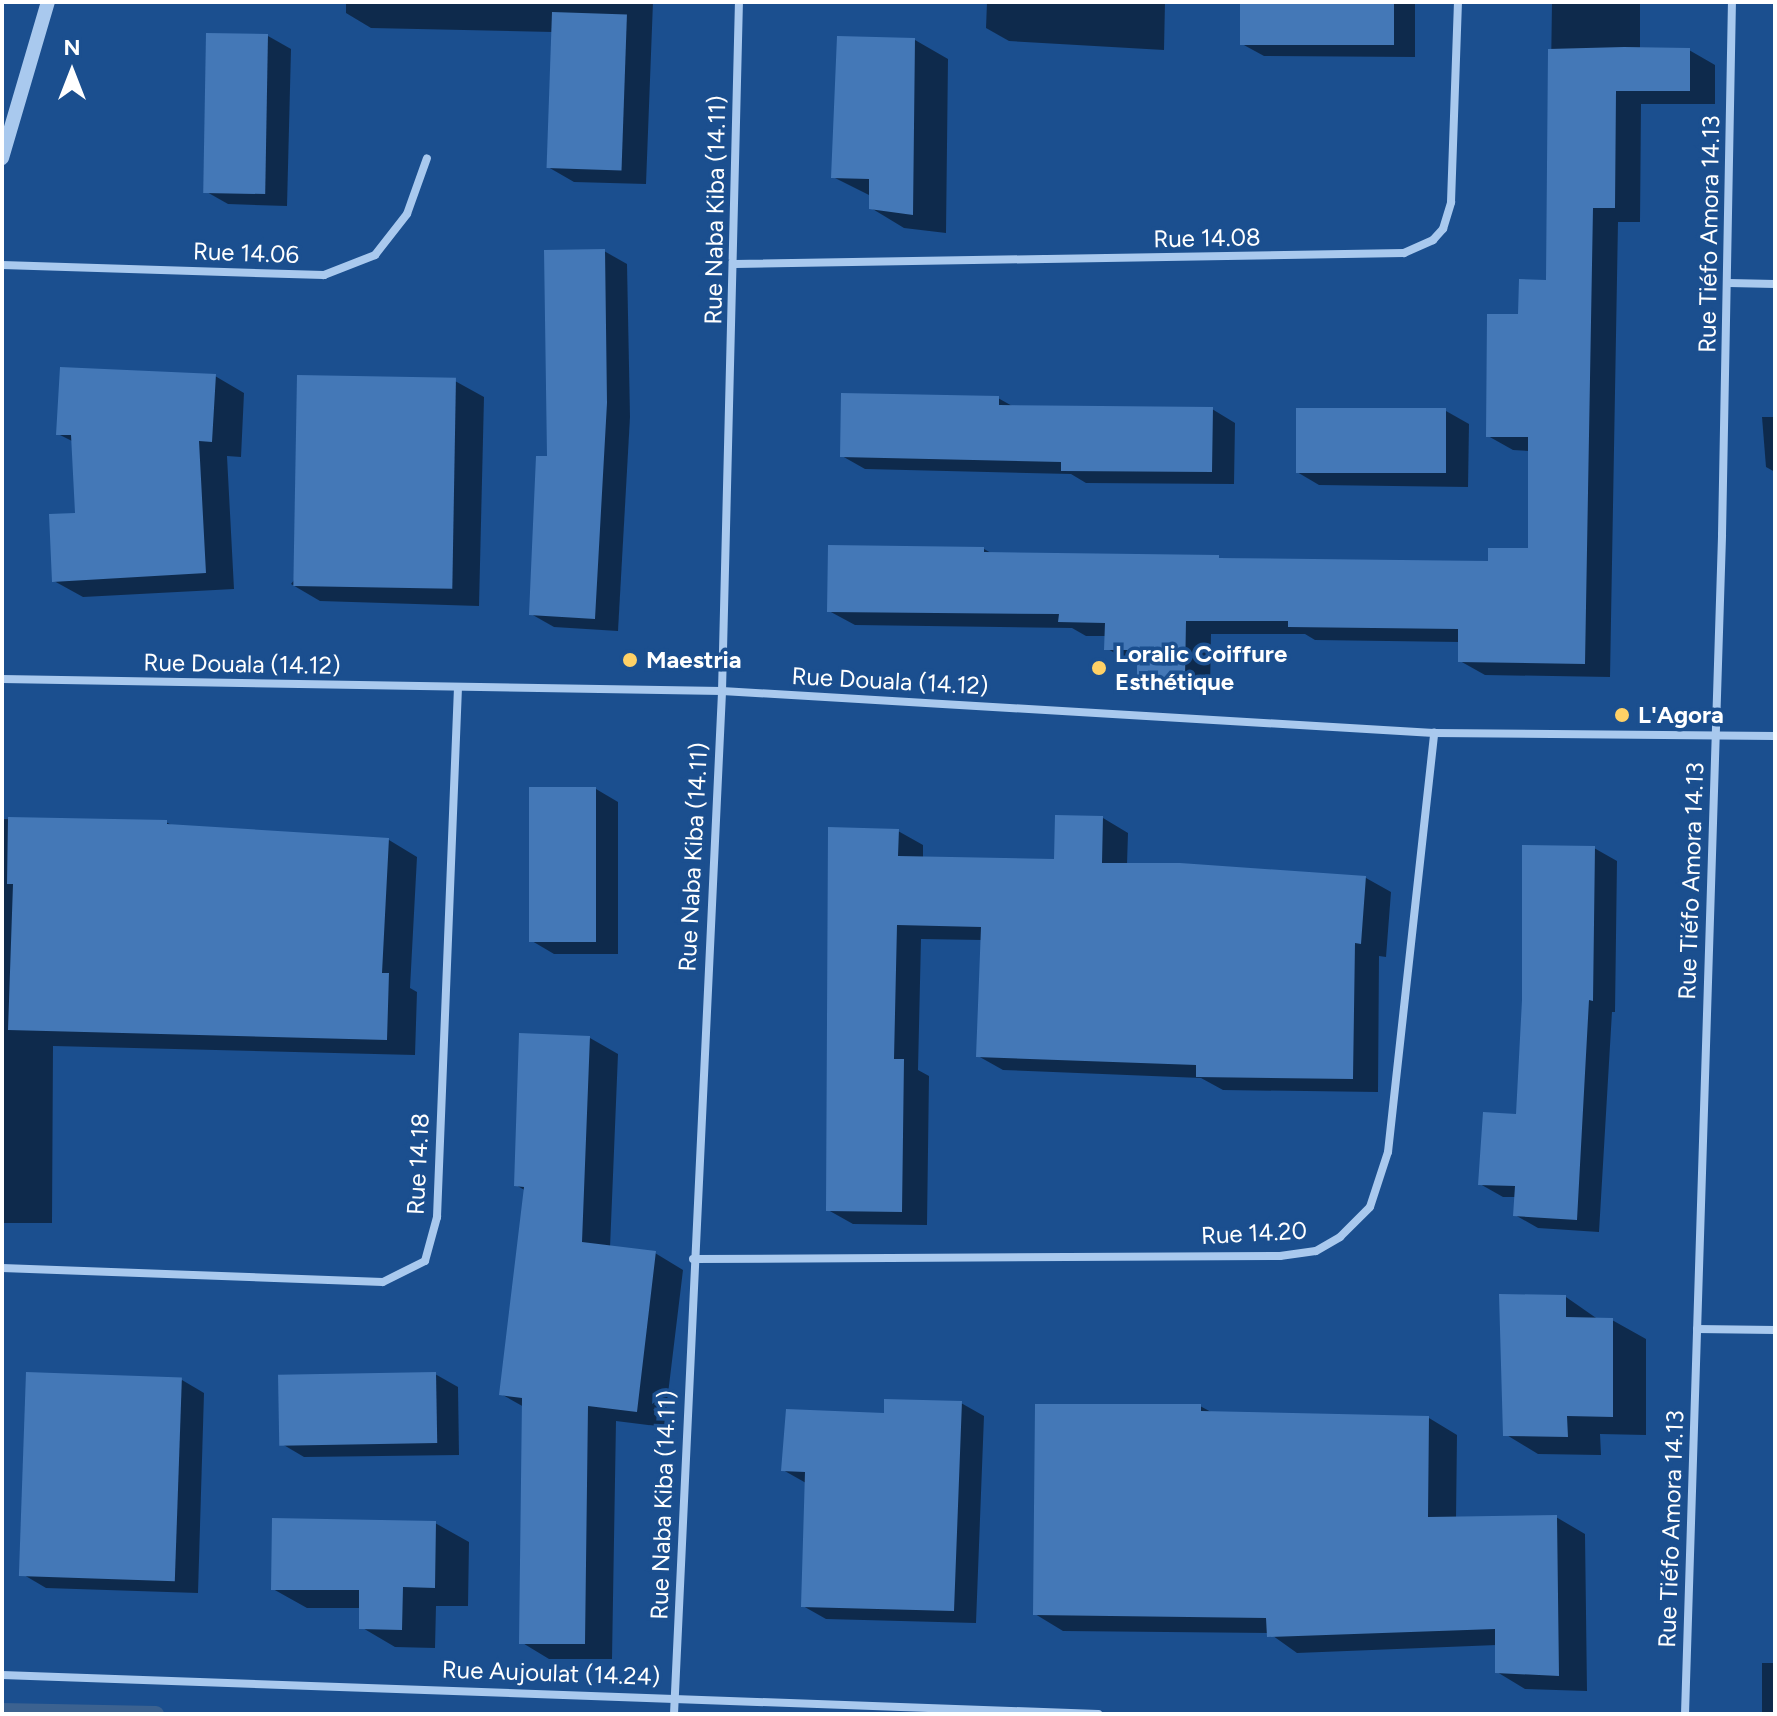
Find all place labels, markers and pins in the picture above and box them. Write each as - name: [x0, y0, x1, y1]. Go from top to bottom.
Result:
- place label: Loralic Coiffure Esthétique: [1115, 640, 1287, 696]
- place label: Maestria: [646, 646, 742, 674]
- marker: Maestria: [621, 651, 639, 669]
- marker: Loralic Coiffure Esthétique: [1090, 659, 1108, 677]
- place label: L'Agora: [1638, 701, 1724, 729]
- marker: L'Agora: [1613, 706, 1631, 724]

